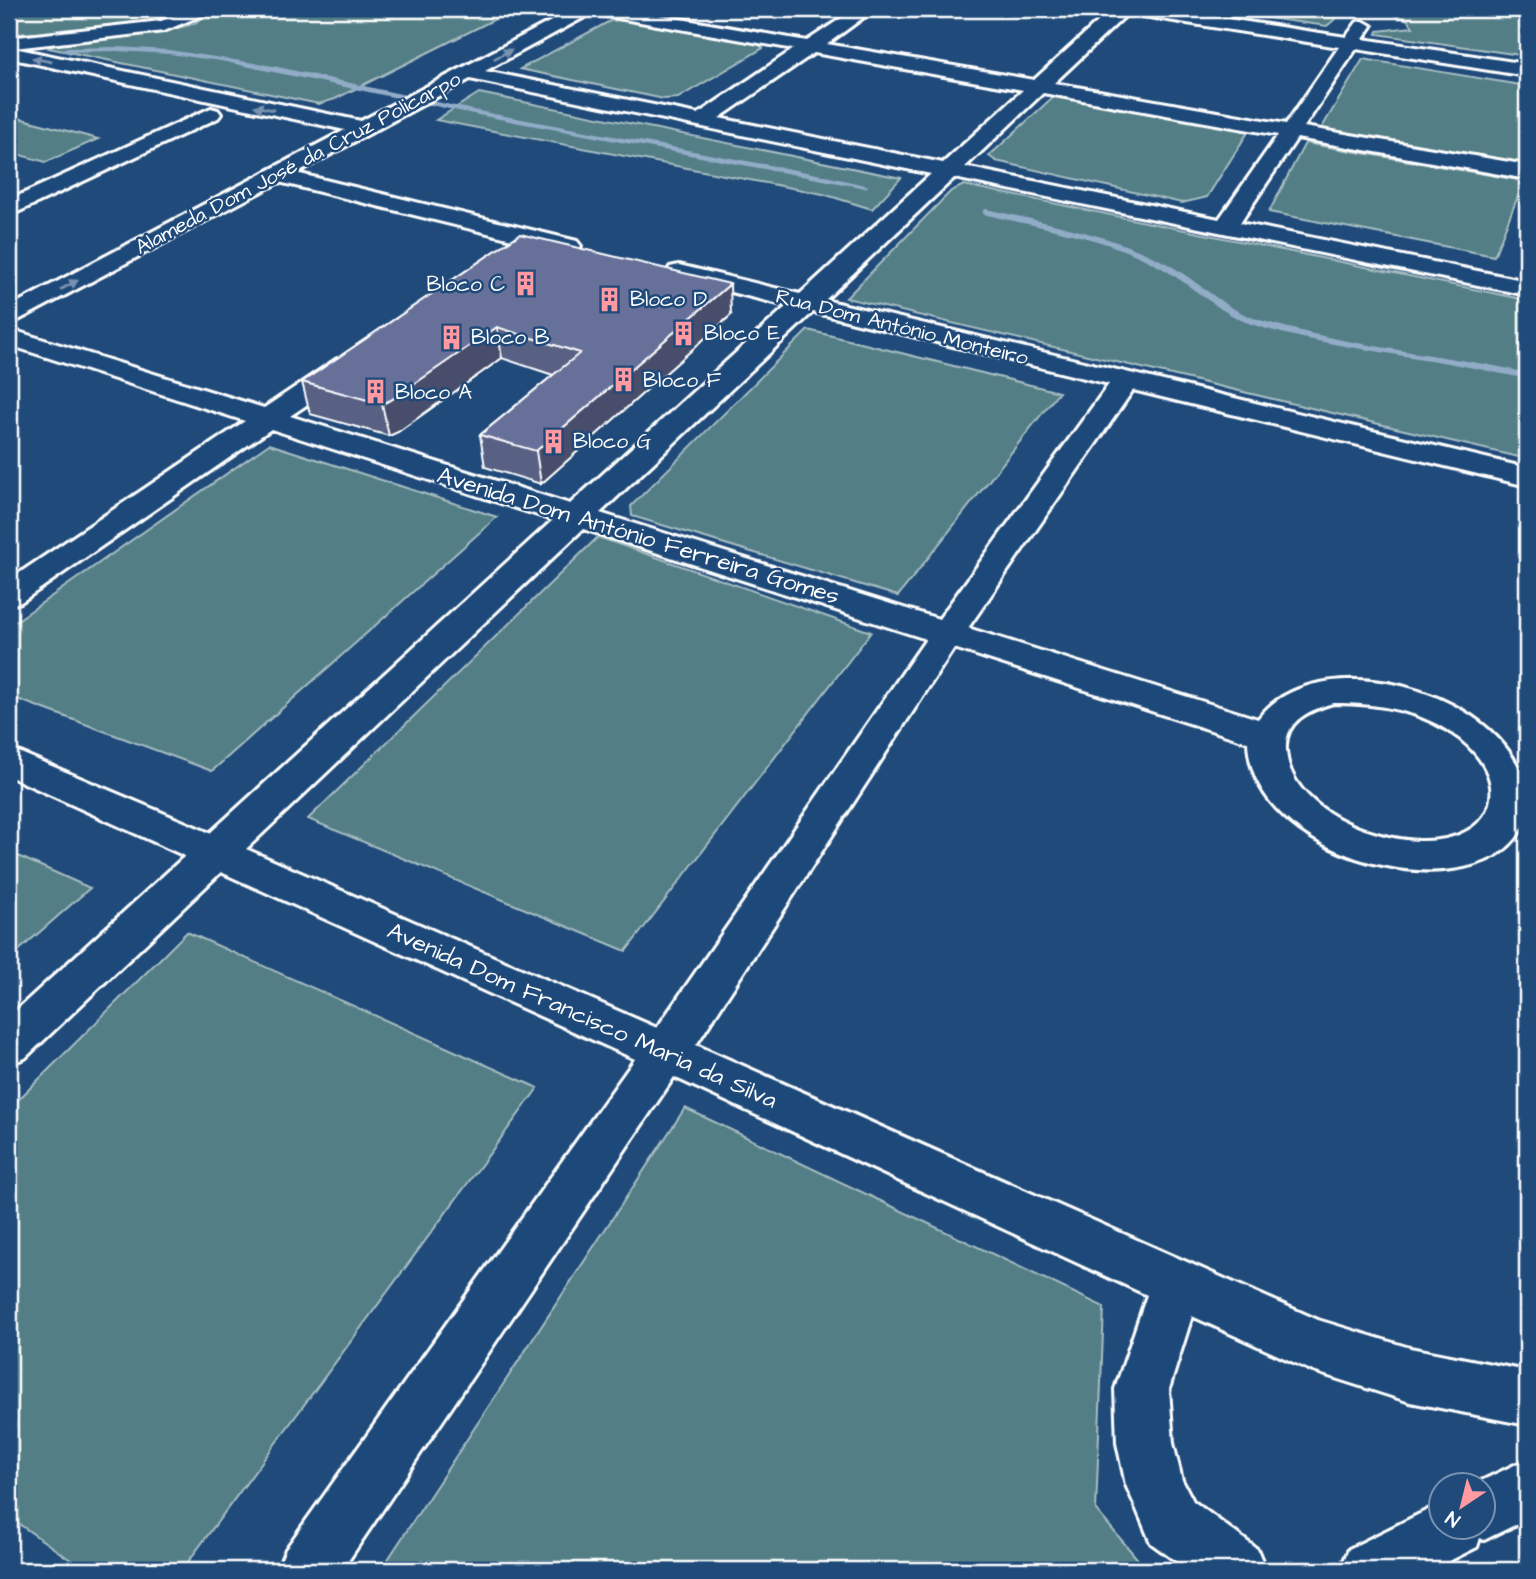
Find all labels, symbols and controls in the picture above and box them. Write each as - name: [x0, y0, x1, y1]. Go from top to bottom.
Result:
- one-way arrow: [493, 48, 513, 59]
- one-way arrow: [31, 54, 53, 65]
- street label: Alameda Dom José da Cruz Policarpo: [130, 64, 467, 262]
- one-way arrow: [253, 103, 275, 114]
- place label: Bloco C: [427, 270, 505, 299]
- building icon: Bloco C: [511, 270, 539, 298]
- one-way arrow: [59, 279, 79, 290]
- street label: Rua Dom António Monteiro: [773, 282, 1031, 372]
- building icon: Bloco D: [596, 285, 624, 313]
- place label: Bloco D: [630, 285, 708, 314]
- building icon: Bloco E: [670, 319, 698, 347]
- place label: Bloco E: [704, 319, 781, 348]
- building icon: Bloco B: [437, 323, 465, 351]
- place label: Bloco B: [471, 323, 550, 352]
- building icon: Bloco F: [609, 366, 637, 394]
- place label: Bloco F: [643, 366, 722, 395]
- building icon: Bloco A: [361, 378, 389, 406]
- place label: Bloco A: [395, 378, 473, 407]
- building icon: Bloco G: [539, 427, 567, 455]
- place label: Bloco G: [573, 427, 652, 456]
- street label: Avenida Dom António Ferreira Gomes: [433, 459, 843, 613]
- street label: Avenida Dom Francisco Maria da Silva: [382, 914, 782, 1118]
- north arrow: [1428, 1470, 1498, 1540]
- text: N: [1440, 1504, 1466, 1533]

